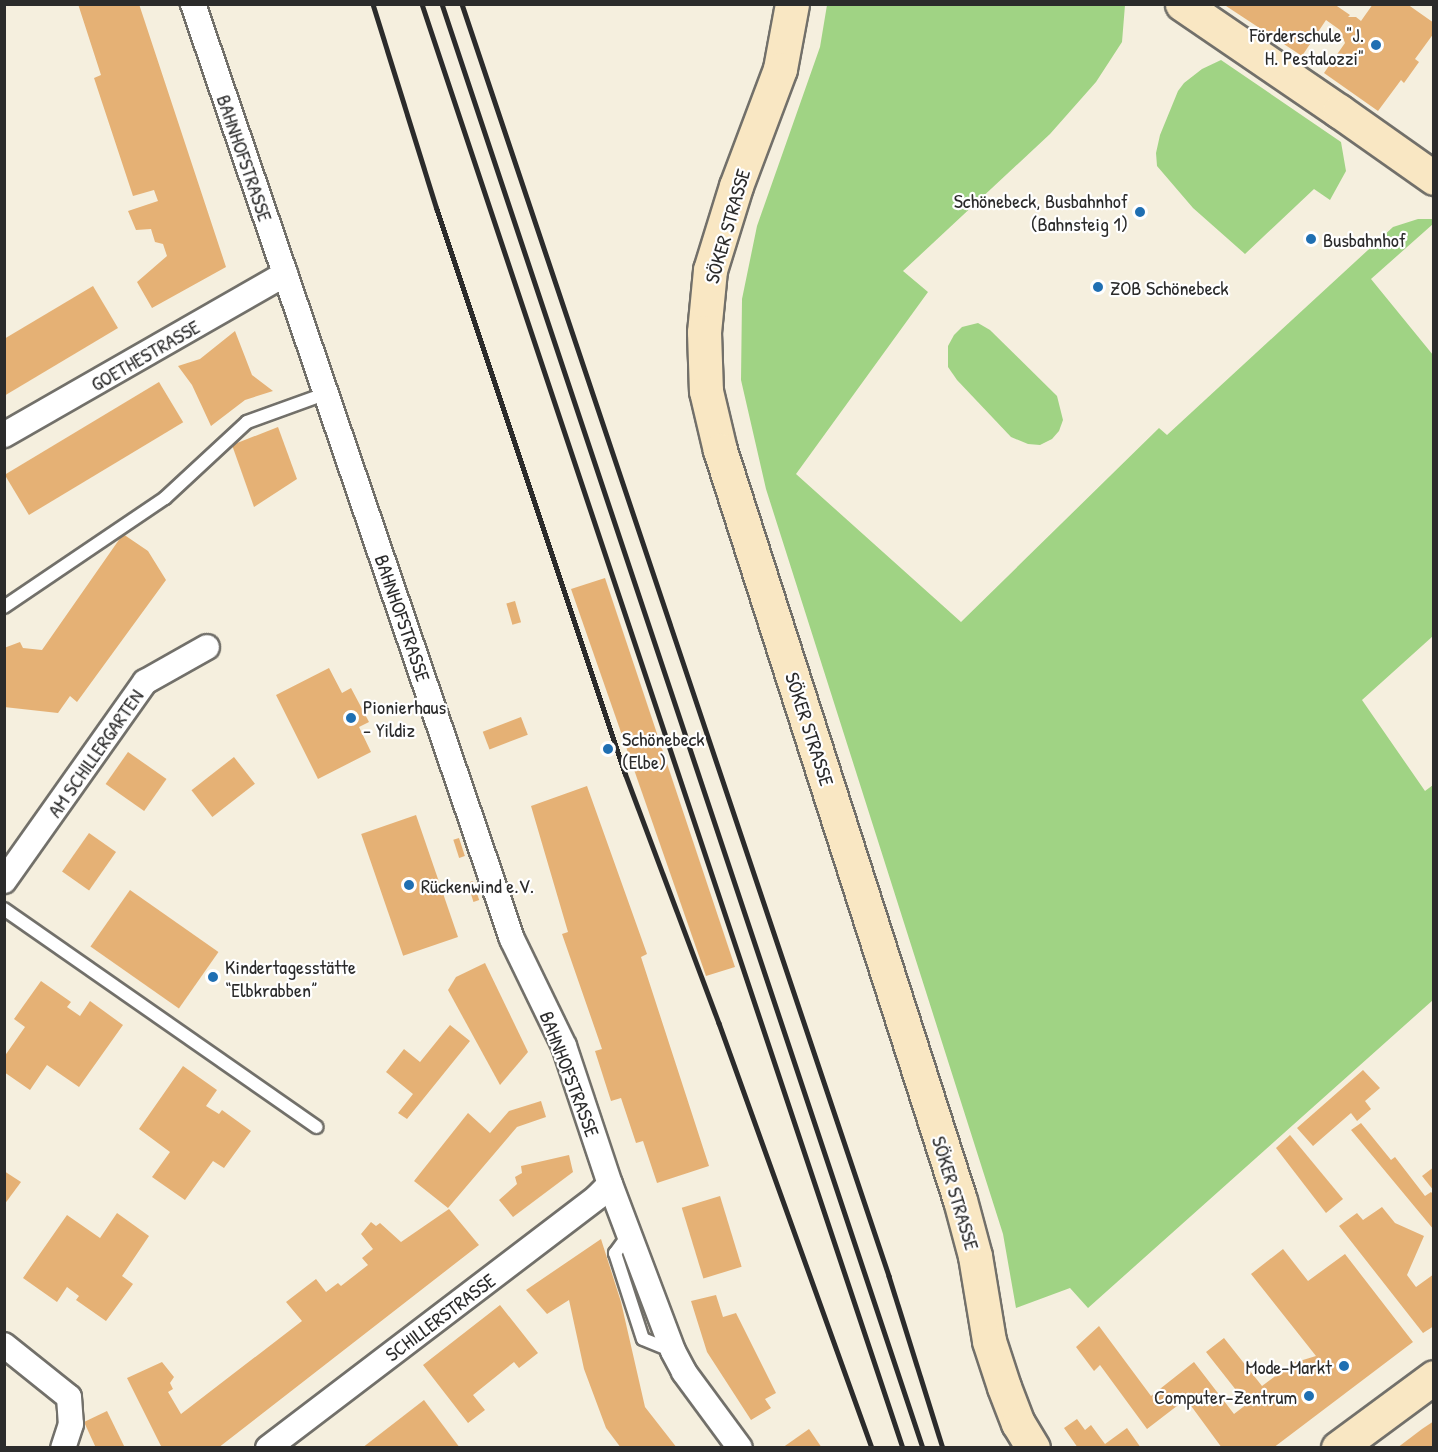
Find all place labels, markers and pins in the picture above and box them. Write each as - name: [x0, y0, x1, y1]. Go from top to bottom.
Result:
- place label: Förderschule "J. H. Pestalozzi": [1250, 22, 1364, 69]
- marker: Förderschule "J. H. Pestalozzi": [1369, 38, 1383, 52]
- place label: Schönebeck, Busbahnhof (Bahnsteig 1): [954, 189, 1128, 236]
- marker: Schönebeck, Busbahnhof (Bahnsteig 1): [1133, 205, 1147, 219]
- place label: Busbahnhof: [1323, 227, 1406, 251]
- marker: Busbahnhof: [1304, 232, 1318, 246]
- place label: ZOB Schönebeck: [1110, 275, 1229, 299]
- marker: ZOB Schönebeck: [1091, 280, 1105, 294]
- place label: Pionierhaus - Yildiz: [363, 694, 446, 741]
- marker: Pionierhaus - Yildiz: [344, 711, 358, 725]
- place label: Schönebeck (Elbe): [622, 726, 705, 773]
- marker: Schönebeck (Elbe): [599, 740, 617, 758]
- place label: Rückenwind e.V.: [421, 873, 534, 897]
- marker: Rückenwind e.V.: [402, 878, 416, 892]
- place label: Kindertagesstätte “Elbkrabben”: [225, 954, 356, 1001]
- marker: Kindertagesstätte “Elbkrabben”: [206, 970, 220, 984]
- place label: Mode-Markt: [1246, 1354, 1332, 1378]
- marker: Mode-Markt: [1337, 1359, 1351, 1373]
- place label: Computer-Zentrum: [1154, 1384, 1297, 1408]
- marker: Computer-Zentrum: [1302, 1389, 1316, 1403]

